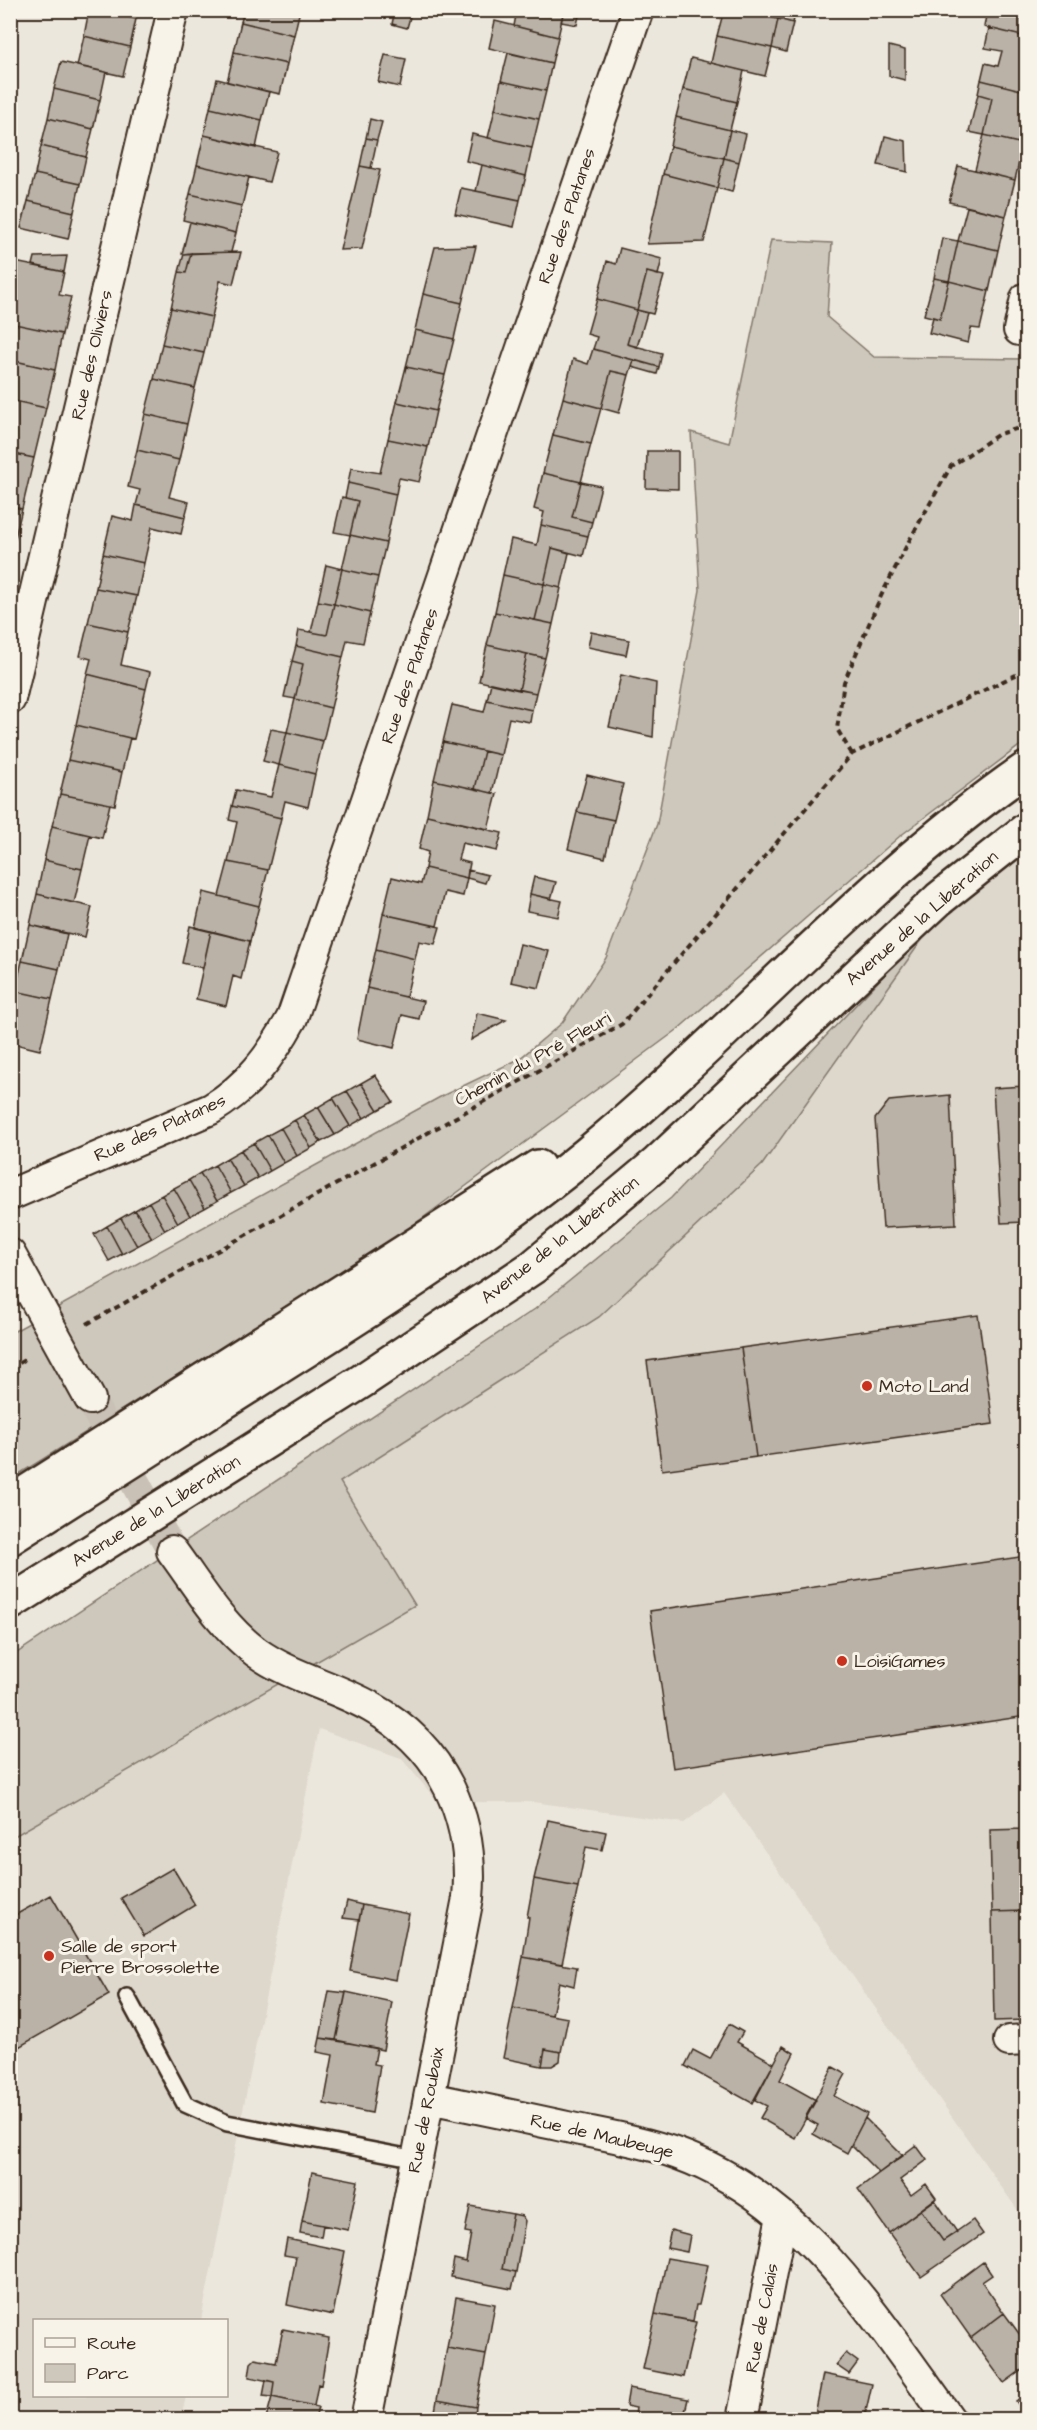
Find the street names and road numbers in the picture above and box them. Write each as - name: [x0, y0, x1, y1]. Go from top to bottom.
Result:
- street label: Rue des Platanes: [532, 145, 602, 287]
- street label: Rue des Oliviers: [65, 288, 119, 422]
- street label: Rue des Platanes: [375, 605, 445, 747]
- street label: Avenue de la Libération: [840, 845, 1004, 991]
- street label: Chemin du Pré Fleuri: [450, 1005, 616, 1112]
- street label: Rue des Platanes: [90, 1088, 230, 1168]
- street label: Avenue de la Libération: [476, 1170, 644, 1310]
- street label: Avenue de la Libération: [67, 1449, 245, 1573]
- street label: Rue de Roubaix: [402, 2044, 451, 2175]
- street label: Rue de Maubeuge: [528, 2107, 676, 2166]
- street label: Rue de Calais: [739, 2261, 785, 2375]

